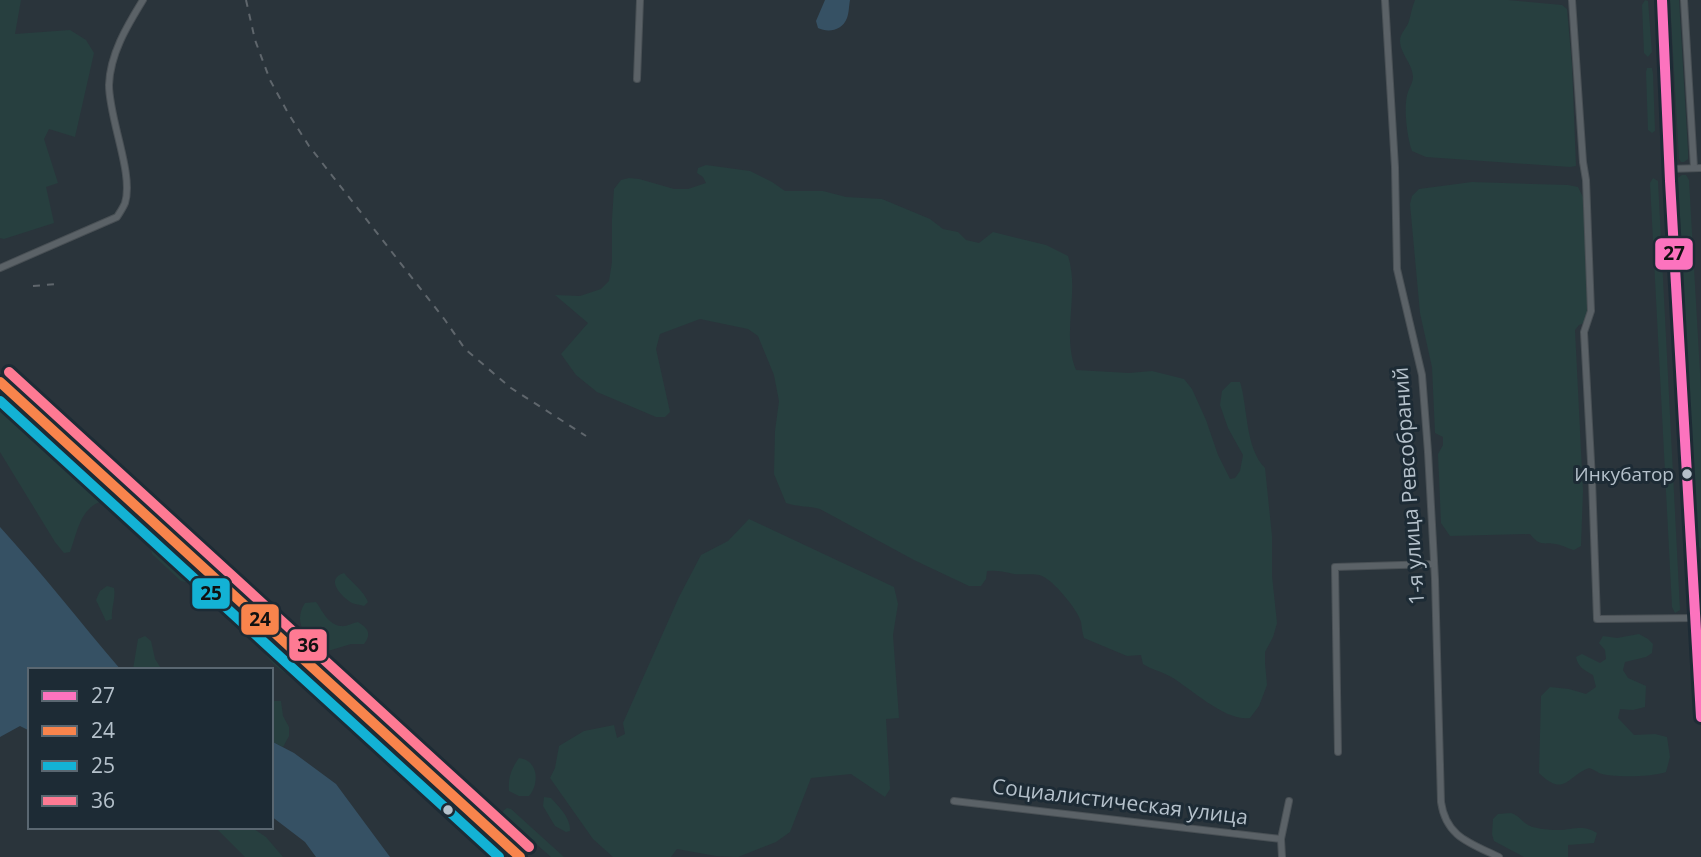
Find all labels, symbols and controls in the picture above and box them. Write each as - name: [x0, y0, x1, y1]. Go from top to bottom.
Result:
- line badge: 27: [1654, 237, 1694, 271]
- text: 27: [1663, 240, 1685, 266]
- street label: 1-я улица Ревсобраний: [1386, 366, 1430, 606]
- place label: Инкубатор: [1574, 461, 1674, 487]
- marker: Инкубатор: [1680, 467, 1694, 481]
- line badge: 25: [191, 577, 231, 610]
- text: 25: [200, 580, 222, 606]
- line badge: 24: [240, 603, 280, 636]
- text: 24: [249, 606, 271, 632]
- line badge: 36: [288, 628, 328, 662]
- text: 36: [297, 632, 319, 658]
- legend: [28, 668, 273, 829]
- text: 27: [91, 681, 115, 709]
- text: 24: [91, 716, 115, 744]
- text: 25: [91, 751, 115, 779]
- street label: Социалистическая улица: [991, 771, 1250, 831]
- text: 36: [91, 786, 115, 814]
- unlabelled marker: [441, 803, 455, 817]

